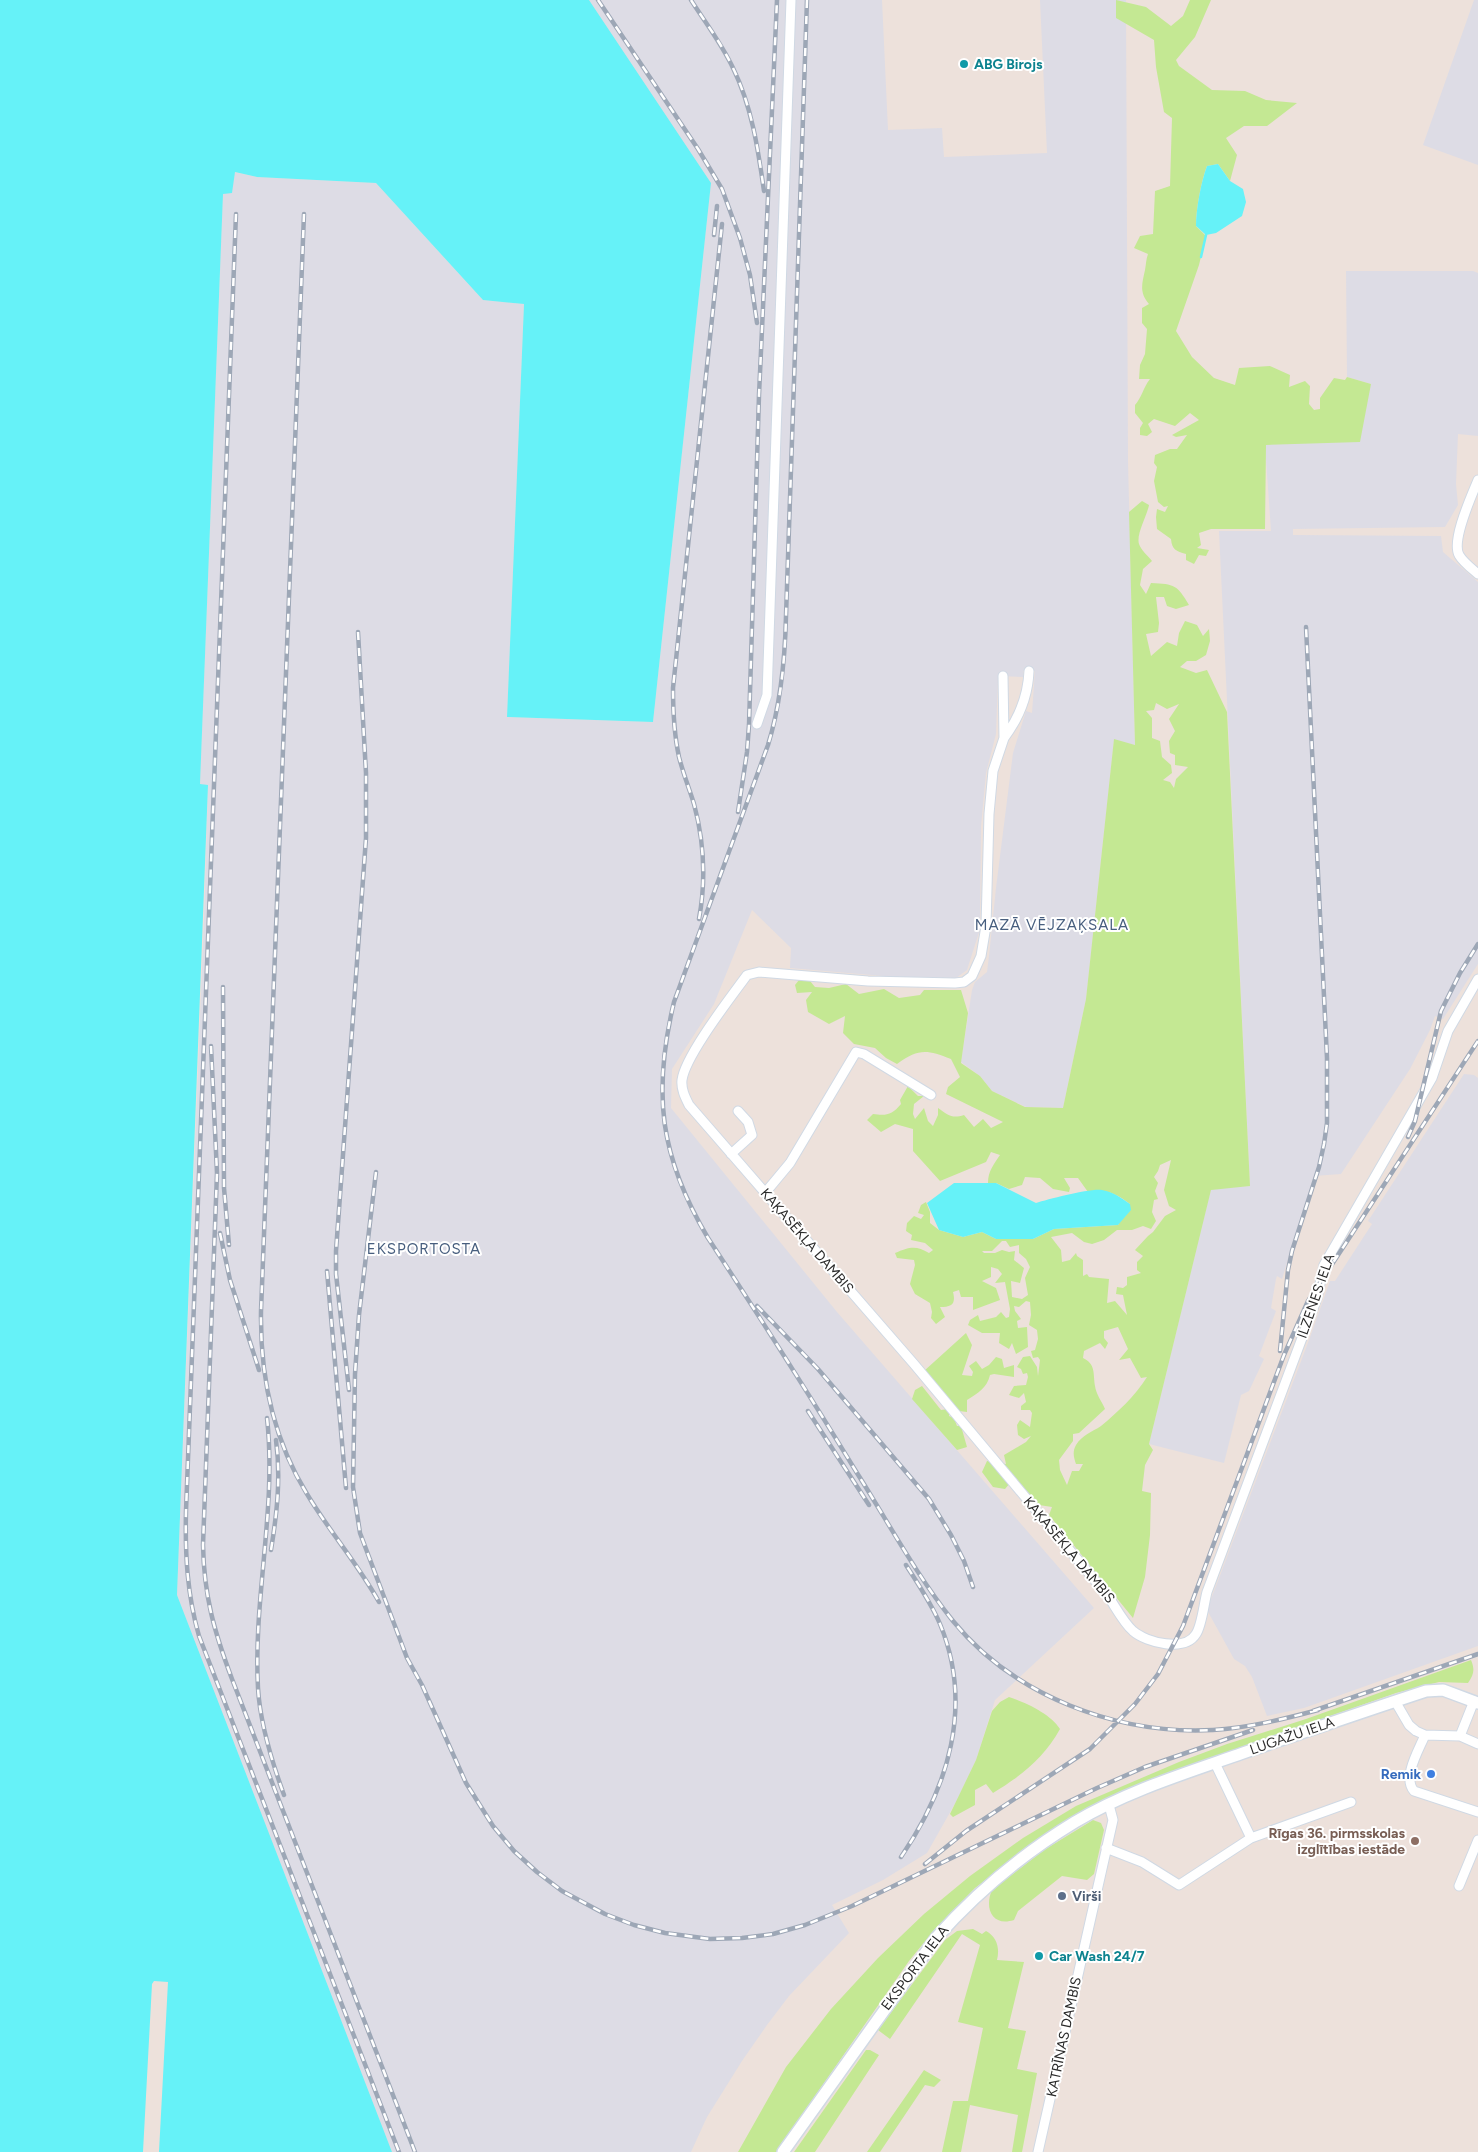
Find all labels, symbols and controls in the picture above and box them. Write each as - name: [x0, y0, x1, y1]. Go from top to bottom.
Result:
- place label: ABG Birojs: [974, 56, 1043, 73]
- marker: ABG Birojs: [958, 58, 970, 70]
- district label: MAZĀ VĒJZAĶSALA: [975, 916, 1129, 934]
- street label: KAĶASĒKĻA DAMBIS: [757, 1185, 857, 1297]
- district label: EKSPORTOSTA: [367, 1240, 481, 1258]
- street label: ILZENES IELA: [1294, 1251, 1339, 1341]
- street label: KAĶASĒKĻA DAMBIS: [1020, 1493, 1118, 1607]
- street label: LUGAŽU IELA: [1247, 1713, 1337, 1758]
- place label: Remik: [1381, 1766, 1421, 1783]
- marker: Remik: [1425, 1768, 1437, 1780]
- place label: Rīgas 36. pirmsskolas izglītības iestāde: [1269, 1825, 1405, 1858]
- marker: Rīgas 36. pirmsskolas izglītības iestāde: [1409, 1835, 1421, 1847]
- place label: Virši: [1072, 1888, 1101, 1905]
- marker: Virši: [1056, 1890, 1068, 1902]
- street label: EKSPORTA IELA: [878, 1922, 953, 2014]
- place label: Car Wash 24/7: [1049, 1948, 1145, 1965]
- marker: Car Wash 24/7: [1033, 1950, 1045, 1962]
- street label: KATRĪNAS DAMBIS: [1043, 1975, 1085, 2099]

